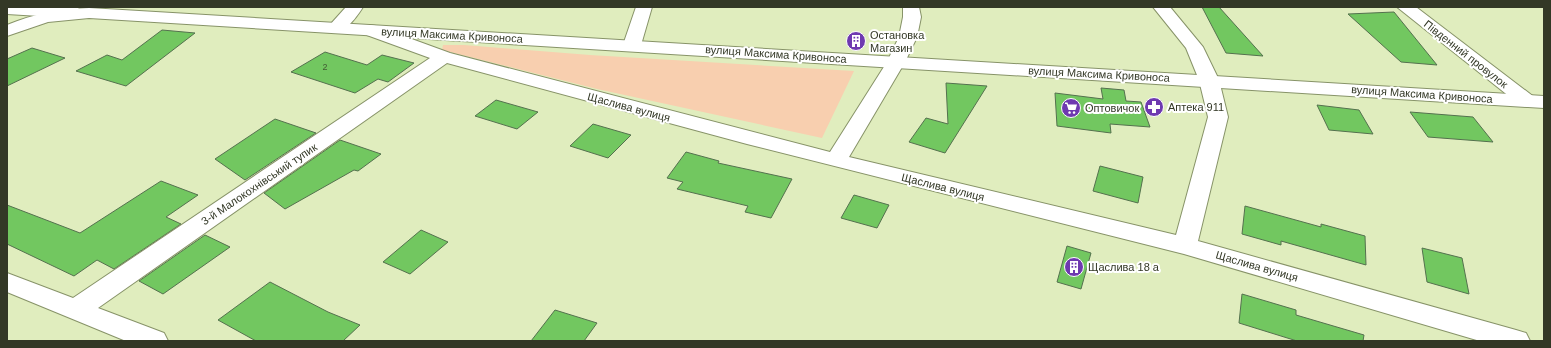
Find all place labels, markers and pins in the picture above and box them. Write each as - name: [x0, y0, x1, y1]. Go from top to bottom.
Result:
- place label: Остановка Магазин: [870, 29, 925, 54]
- building icon: Остановка Магазин: [845, 30, 867, 52]
- pharmacy icon: Аптека 911: [1143, 96, 1165, 118]
- supermarket icon: Оптовичок: [1060, 97, 1082, 119]
- place label: Аптека 911: [1168, 101, 1224, 113]
- place label: Оптовичок: [1085, 102, 1139, 114]
- building icon: Щаслива 18 а: [1063, 256, 1085, 278]
- place label: Щаслива 18 а: [1088, 261, 1160, 273]

